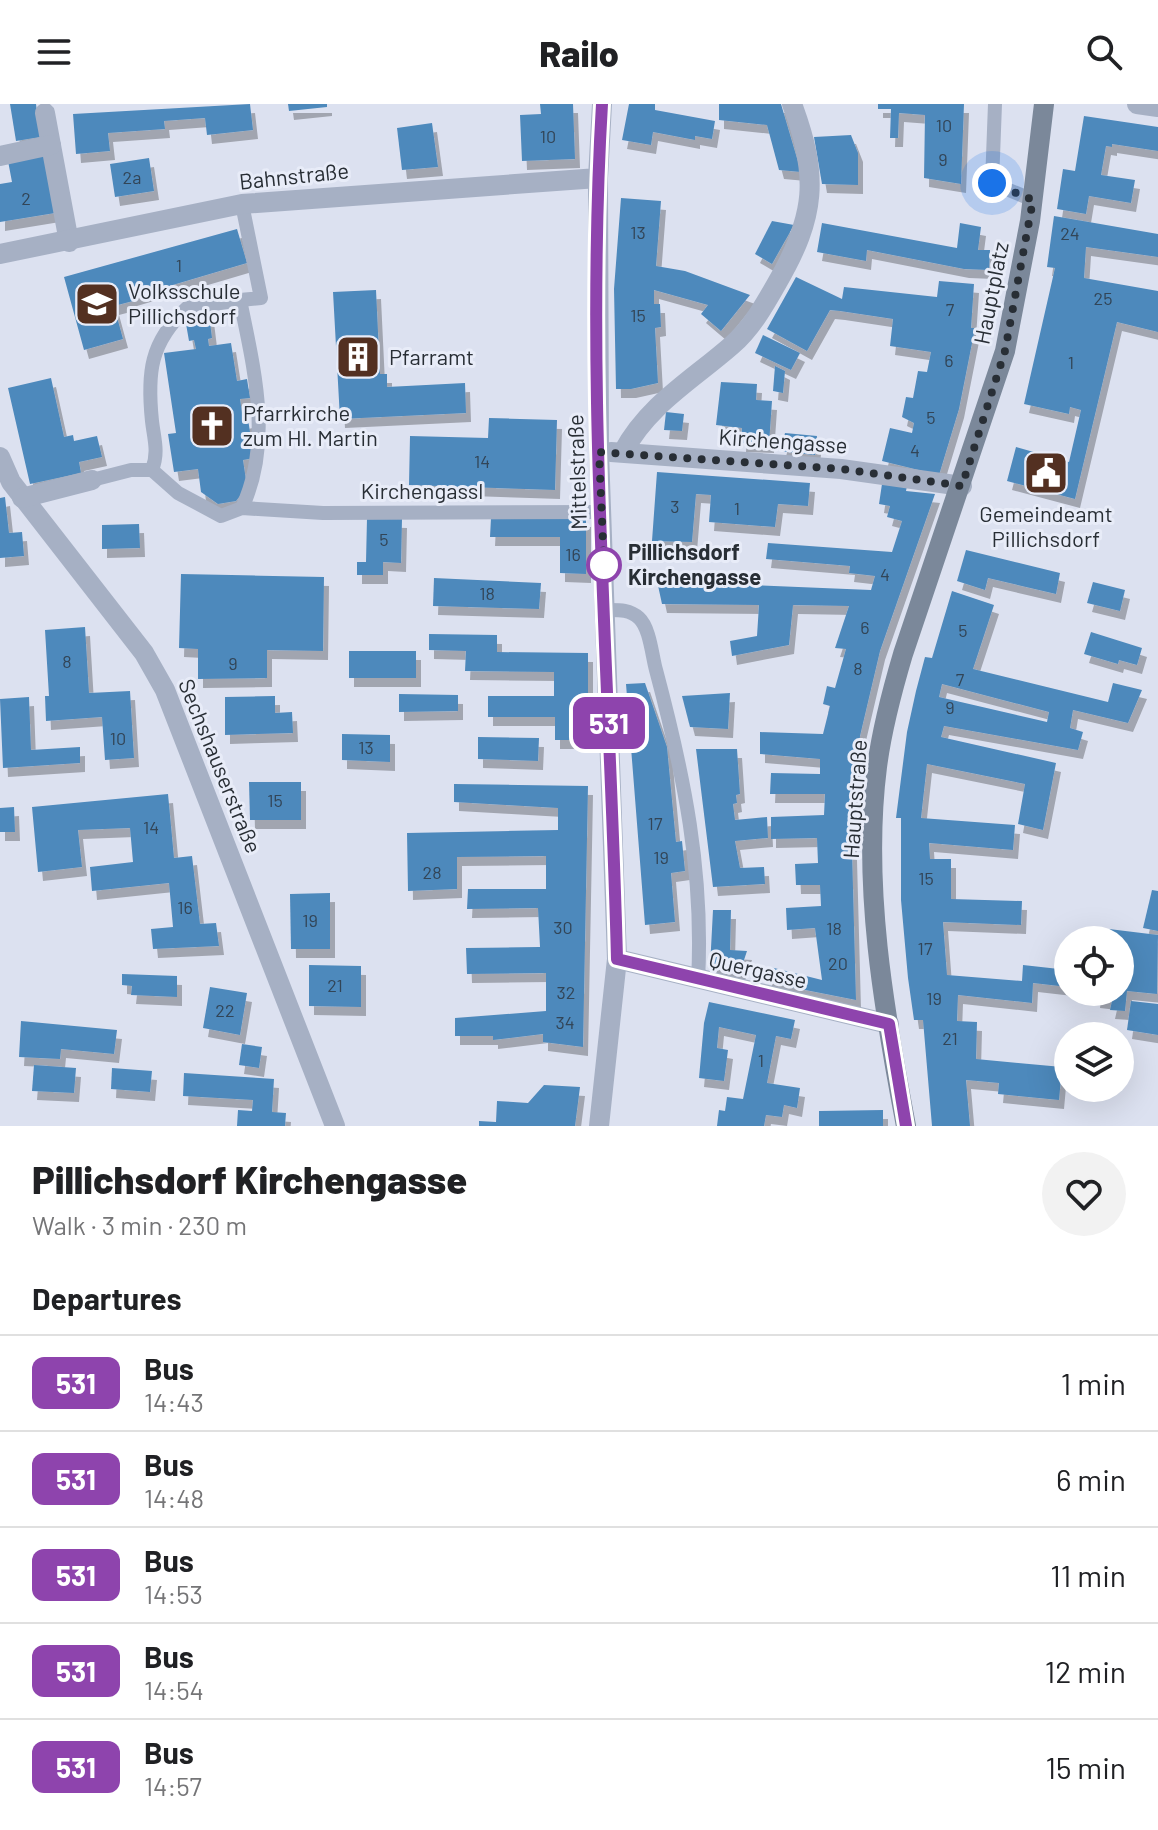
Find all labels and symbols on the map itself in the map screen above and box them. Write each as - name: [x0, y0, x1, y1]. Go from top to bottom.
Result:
- house number: 10: [936, 114, 952, 136]
- house number: 10: [540, 125, 556, 147]
- house number: 9: [938, 148, 948, 170]
- street label: Bahnstraße: [238, 156, 350, 194]
- your location: [972, 163, 1012, 203]
- house number: 2a: [123, 166, 141, 188]
- house number: 2: [21, 187, 31, 209]
- house number: 13: [630, 221, 646, 243]
- house number: 24: [1060, 222, 1080, 244]
- street label: Hauptplatz: [967, 239, 1013, 346]
- house number: 1: [176, 254, 182, 276]
- place label: Volksschule Pillichsdorf: [128, 277, 241, 328]
- school or university icon: Volksschule Pillichsdorf: [73, 280, 121, 328]
- house number: 25: [1094, 287, 1112, 309]
- house number: 7: [946, 298, 955, 320]
- house number: 15: [630, 304, 646, 326]
- building icon: Pfarramt: [334, 333, 382, 381]
- place label: Pfarramt: [389, 343, 474, 369]
- house number: 6: [944, 349, 954, 371]
- house number: 1: [1068, 351, 1074, 373]
- place label: Pfarrkirche zum Hl. Martin: [243, 399, 378, 450]
- church icon: Pfarrkirche zum Hl. Martin: [188, 402, 236, 450]
- house number: 5: [926, 406, 936, 428]
- street label: Mittelstraße: [561, 414, 591, 530]
- street label: Kirchengasse: [718, 423, 848, 457]
- house number: 4: [910, 439, 920, 461]
- public building icon: Gemeindeamt Pillichsdorf: [1022, 449, 1070, 497]
- house number: 14: [474, 450, 490, 472]
- street label: Kirchengassl: [361, 477, 483, 503]
- house number: 3: [670, 495, 680, 517]
- house number: 1: [734, 497, 740, 519]
- place label: Gemeindeamt Pillichsdorf: [979, 500, 1113, 551]
- house number: 5: [379, 528, 389, 550]
- place label: Pillichsdorf Kirchengasse: [628, 538, 761, 589]
- house number: 16: [565, 543, 581, 565]
- marker: Pillichsdorf Kirchengasse: [587, 548, 621, 582]
- house number: 4: [880, 563, 890, 585]
- house number: 18: [479, 582, 495, 604]
- house number: 6: [860, 616, 870, 638]
- house number: 5: [958, 619, 968, 641]
- house number: 8: [62, 650, 72, 672]
- house number: 9: [228, 652, 238, 674]
- house number: 8: [853, 657, 863, 679]
- house number: 7: [956, 668, 965, 690]
- street label: Sechshauserstraße: [174, 675, 268, 856]
- house number: 9: [945, 696, 955, 718]
- line badge: 531: [563, 697, 655, 749]
- house number: 10: [110, 727, 126, 749]
- house number: 13: [358, 736, 374, 758]
- street label: Hauptstraße: [837, 738, 871, 859]
- house number: 15: [267, 789, 283, 811]
- house number: 17: [648, 812, 663, 834]
- house number: 14: [143, 816, 159, 838]
- house number: 19: [653, 846, 669, 868]
- house number: 28: [422, 861, 442, 883]
- house number: 15: [918, 867, 934, 889]
- house number: 16: [177, 896, 193, 918]
- house number: 19: [302, 909, 318, 931]
- house number: 30: [553, 916, 573, 938]
- house number: 18: [826, 917, 842, 939]
- house number: 17: [918, 937, 933, 959]
- street label: Quergasse: [707, 945, 810, 993]
- house number: 20: [828, 952, 848, 974]
- house number: 21: [327, 974, 343, 996]
- house number: 32: [557, 981, 575, 1003]
- house number: 19: [926, 987, 942, 1009]
- house number: 22: [215, 999, 235, 1021]
- house number: 34: [555, 1011, 575, 1033]
- house number: 21: [942, 1027, 958, 1049]
- house number: 1: [758, 1049, 764, 1071]

